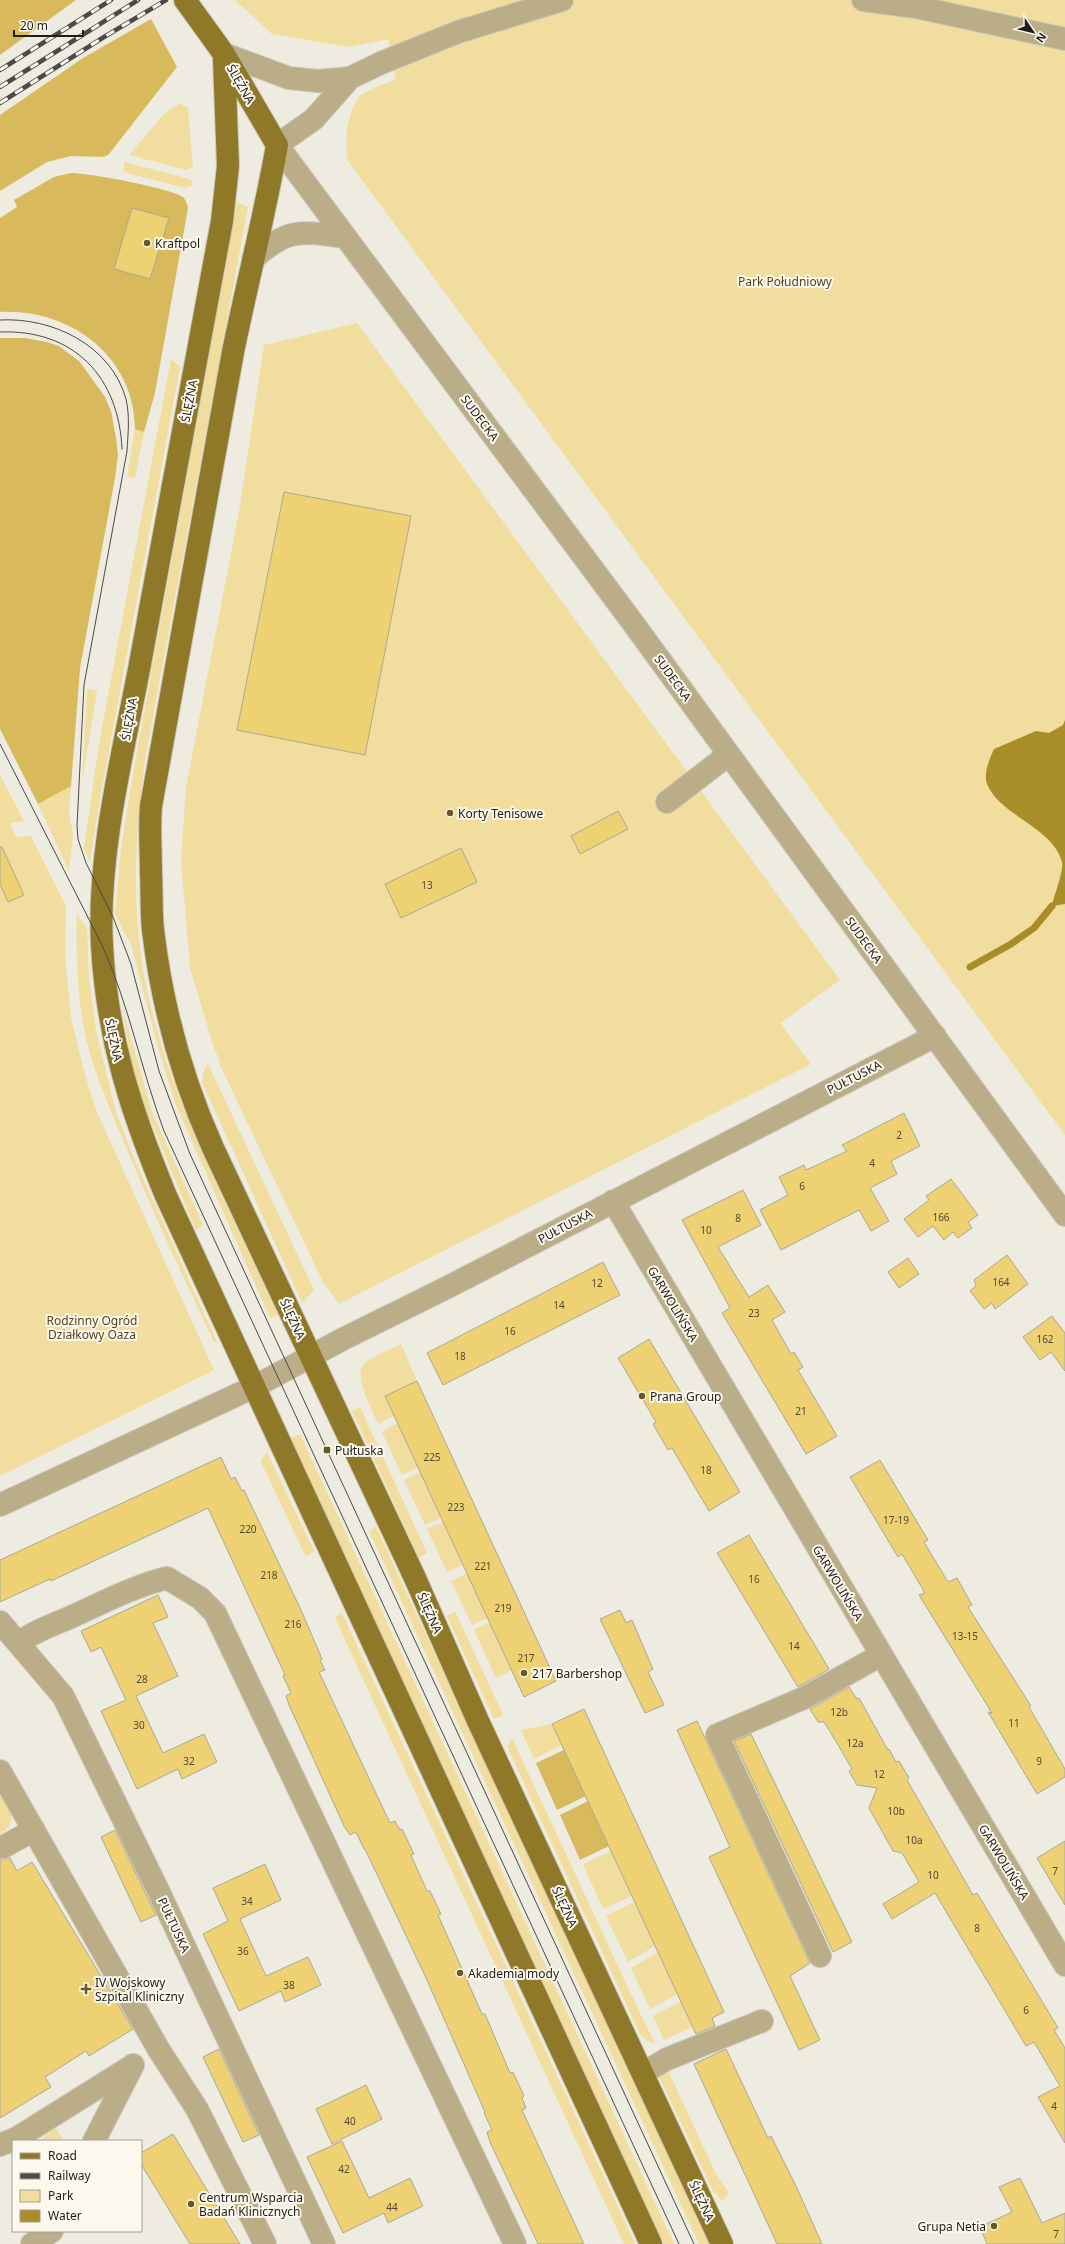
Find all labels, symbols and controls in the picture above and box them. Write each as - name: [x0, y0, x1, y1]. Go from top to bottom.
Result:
- scale bar: [14, 12, 83, 38]
- north arrow: [1013, 12, 1053, 52]
- text: 20 m: [20, 17, 48, 34]
- text: N: [1033, 30, 1050, 46]
- street label: ŚLĘŻNA: [223, 61, 259, 107]
- place label: Kraftpol: [155, 235, 200, 252]
- marker: Kraftpol: [142, 238, 152, 248]
- park label: Park Południowy: [738, 273, 833, 290]
- street label: ŚLĘŻNA: [177, 378, 202, 424]
- street label: SUDECKA: [457, 392, 503, 445]
- street label: SUDECKA: [650, 651, 696, 705]
- street label: ŚLĘŻNA: [117, 696, 141, 742]
- place label: Korty Tenisowe: [458, 805, 544, 822]
- marker: Korty Tenisowe: [445, 808, 455, 818]
- house number: 13: [421, 878, 433, 892]
- street label: SUDECKA: [841, 913, 887, 967]
- street label: ŚLĘŻNA: [101, 1017, 127, 1063]
- street label: PUŁTUSKA: [824, 1056, 885, 1098]
- house number: 2: [896, 1128, 902, 1142]
- house number: 4: [869, 1156, 875, 1170]
- house number: 6: [799, 1179, 805, 1193]
- street label: PUŁTUSKA: [535, 1204, 595, 1247]
- house number: 166: [932, 1210, 950, 1224]
- house number: 8: [735, 1211, 741, 1225]
- house number: 10: [700, 1223, 712, 1237]
- street label: GARWOLIŃSKA: [644, 1263, 702, 1345]
- house number: 164: [992, 1275, 1010, 1289]
- house number: 12: [591, 1276, 603, 1290]
- street label: ŚLĘŻNA: [276, 1296, 310, 1342]
- house number: 14: [553, 1298, 565, 1312]
- house number: 23: [748, 1306, 760, 1320]
- park label: Rodzinny Ogród Działkowy Oaza: [46, 1312, 138, 1343]
- house number: 16: [504, 1324, 516, 1338]
- house number: 162: [1036, 1332, 1054, 1346]
- house number: 18: [454, 1349, 466, 1363]
- place label: Prana Group: [650, 1388, 722, 1405]
- marker: Prana Group: [637, 1391, 647, 1401]
- house number: 21: [795, 1404, 807, 1418]
- place label: Pułtuska: [335, 1442, 383, 1459]
- marker: Pułtuska: [322, 1445, 332, 1455]
- house number: 225: [423, 1450, 441, 1464]
- house number: 18: [700, 1463, 712, 1477]
- house number: 223: [447, 1500, 465, 1514]
- house number: 17-19: [883, 1513, 909, 1527]
- house number: 220: [239, 1522, 257, 1536]
- street label: GARWOLIŃSKA: [809, 1542, 867, 1624]
- house number: 221: [474, 1559, 492, 1573]
- house number: 218: [260, 1568, 278, 1582]
- house number: 16: [748, 1572, 760, 1586]
- street label: ŚLĘŻNA: [413, 1590, 447, 1636]
- house number: 219: [494, 1601, 512, 1615]
- house number: 216: [284, 1617, 302, 1631]
- house number: 13-15: [952, 1629, 978, 1643]
- house number: 14: [788, 1639, 800, 1653]
- house number: 217: [517, 1651, 535, 1665]
- place label: 217 Barbershop: [532, 1665, 622, 1682]
- marker: 217 Barbershop: [519, 1668, 529, 1678]
- house number: 28: [136, 1672, 148, 1686]
- house number: 12b: [830, 1705, 848, 1719]
- house number: 11: [1008, 1716, 1020, 1730]
- house number: 30: [133, 1718, 145, 1732]
- house number: 12a: [846, 1736, 864, 1750]
- house number: 32: [183, 1754, 195, 1768]
- house number: 9: [1036, 1754, 1042, 1768]
- house number: 12: [873, 1767, 885, 1781]
- house number: 10b: [887, 1804, 905, 1818]
- street label: GARWOLIŃSKA: [975, 1821, 1033, 1903]
- house number: 10a: [905, 1833, 923, 1847]
- house number: 7: [1052, 1864, 1058, 1878]
- house number: 10: [927, 1868, 939, 1882]
- street label: ŚLĘŻNA: [548, 1884, 582, 1930]
- house number: 34: [241, 1894, 253, 1908]
- street label: PUŁTUSKA: [154, 1895, 194, 1956]
- house number: 8: [974, 1921, 980, 1935]
- house number: 36: [237, 1944, 249, 1958]
- place label: Akademia mody: [468, 1965, 560, 1982]
- marker: Akademia mody: [455, 1968, 465, 1978]
- place label: IV Wojskowy Szpital Kliniczny: [95, 1974, 185, 2005]
- house number: 38: [283, 1978, 295, 1992]
- marker: IV Wojskowy Szpital Kliniczny: [80, 1983, 92, 1995]
- house number: 6: [1023, 2003, 1029, 2017]
- house number: 4: [1051, 2099, 1057, 2113]
- house number: 40: [344, 2114, 356, 2128]
- legend: [12, 2140, 142, 2232]
- text: Road: [48, 2147, 77, 2164]
- house number: 42: [338, 2162, 350, 2176]
- text: Railway: [48, 2167, 92, 2184]
- street label: ŚLĘŻNA: [685, 2178, 719, 2224]
- text: Park: [48, 2187, 74, 2204]
- place label: Centrum Wsparcia Badań Klinicznych: [199, 2189, 303, 2220]
- marker: Centrum Wsparcia Badań Klinicznych: [186, 2199, 196, 2209]
- house number: 44: [386, 2200, 398, 2214]
- text: Water: [48, 2207, 82, 2224]
- place label: Grupa Netia: [918, 2218, 986, 2235]
- marker: Grupa Netia: [989, 2221, 999, 2231]
- house number: 7: [1053, 2227, 1059, 2241]

